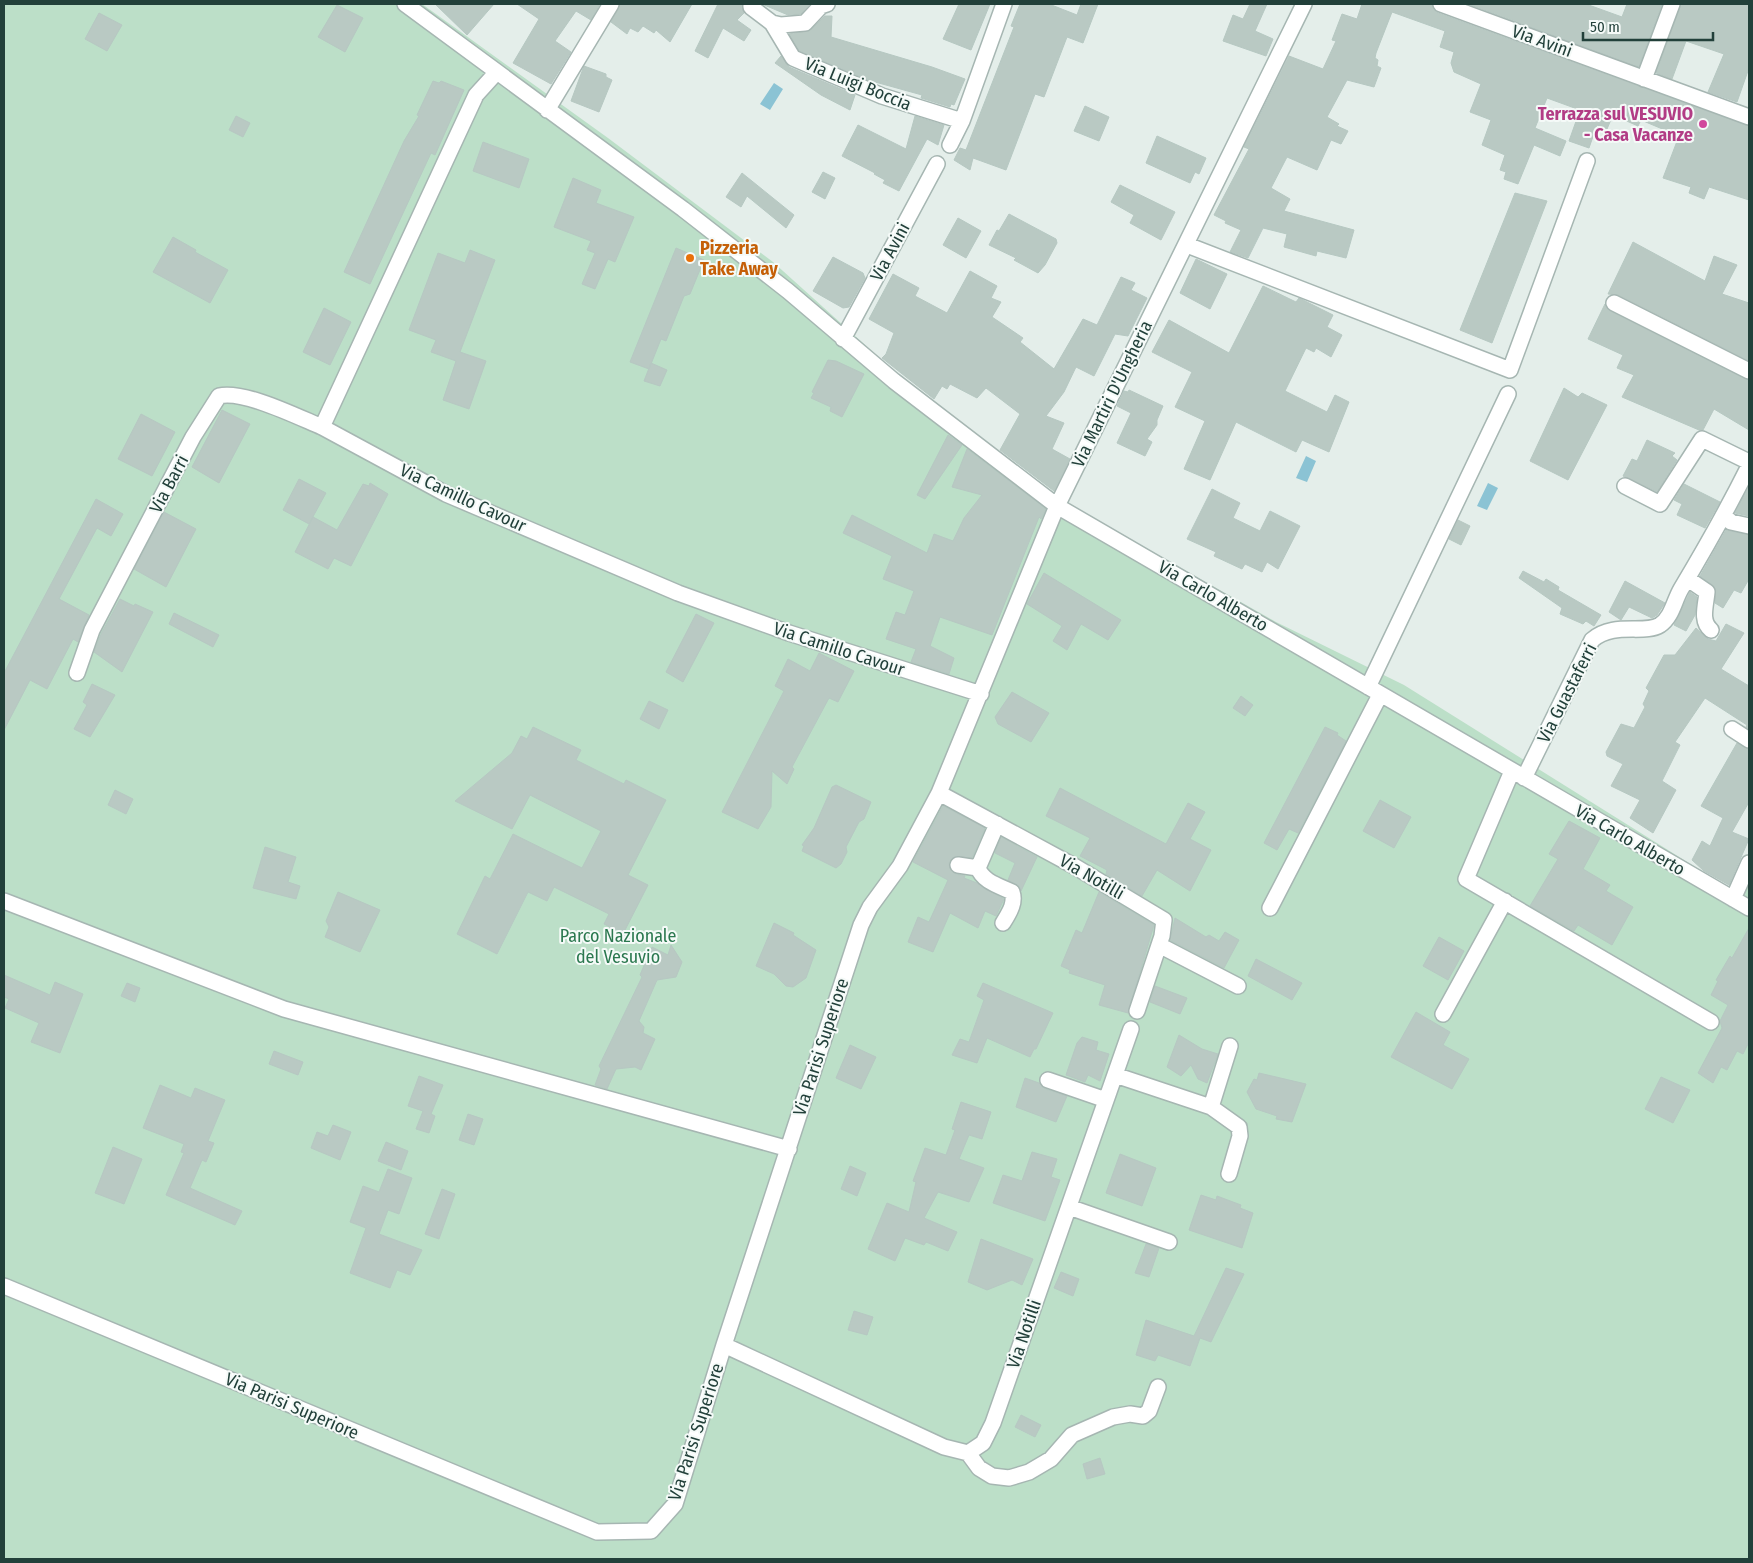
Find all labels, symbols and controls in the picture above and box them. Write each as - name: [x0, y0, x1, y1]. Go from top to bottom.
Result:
- scale bar: [1583, 10, 1713, 42]
- text: 50 m: [1590, 18, 1620, 36]
- street label: Via Avini: [1509, 20, 1575, 62]
- street label: Via Luigi Boccia: [801, 53, 915, 115]
- place label: Terrazza sul VESUVIO - Casa Vacanze: [1538, 103, 1693, 146]
- marker: Terrazza sul VESUVIO - Casa Vacanze: [1697, 118, 1709, 130]
- street label: Via Avini: [866, 219, 914, 285]
- place label: Pizzeria Take Away: [700, 237, 778, 280]
- marker: Pizzeria Take Away: [684, 252, 696, 264]
- street label: Via Martiri D'Ungheria: [1067, 317, 1157, 471]
- street label: Via Barri: [145, 451, 193, 517]
- street label: Via Camillo Cavour: [396, 459, 530, 537]
- street label: Via Carlo Alberto: [1154, 556, 1272, 636]
- street label: Via Camillo Cavour: [771, 617, 908, 681]
- street label: Via Guastaferri: [1533, 640, 1601, 746]
- street label: Via Carlo Alberto: [1571, 800, 1689, 880]
- street label: Via Notilli: [1055, 850, 1129, 904]
- park label: Parco Nazionale del Vesuvio: [560, 925, 676, 968]
- street label: Via Parisi Superiore: [788, 975, 854, 1118]
- street label: Via Notilli: [1002, 1297, 1046, 1371]
- street label: Via Parisi Superiore: [663, 1360, 729, 1503]
- street label: Via Parisi Superiore: [222, 1368, 362, 1444]

